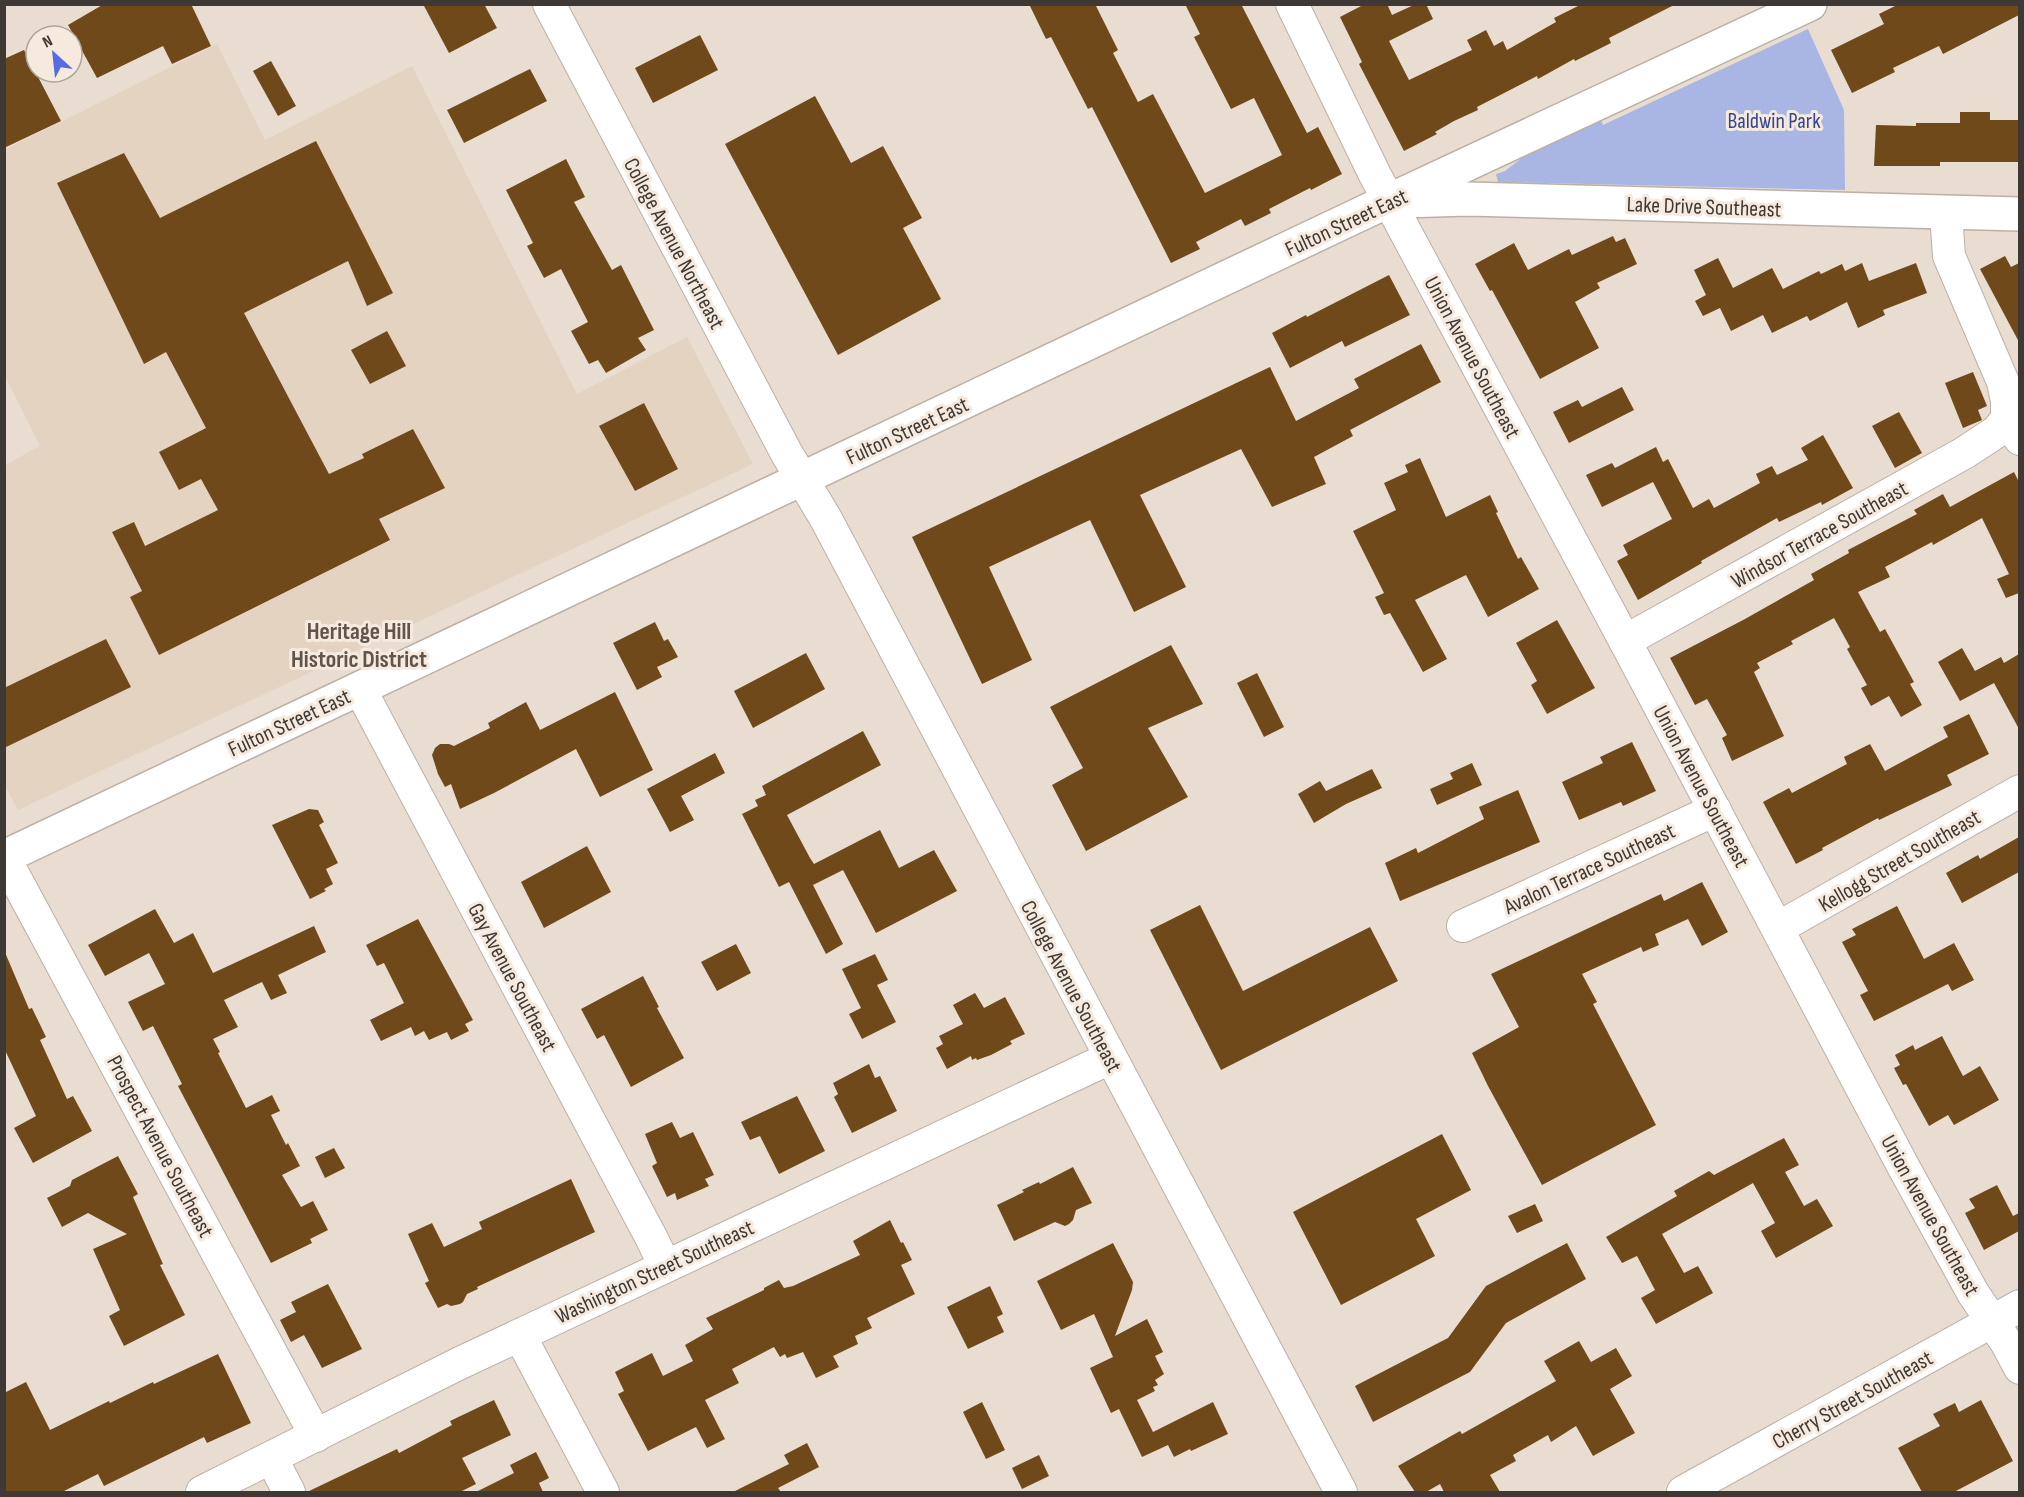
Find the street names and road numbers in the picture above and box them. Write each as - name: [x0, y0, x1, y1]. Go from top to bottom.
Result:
- street label: College Avenue Northeast: [617, 154, 730, 334]
- street label: Fulton Street East: [1281, 183, 1412, 263]
- street label: Lake Drive Southeast: [1626, 191, 1782, 224]
- street label: Union Avenue Southeast: [1418, 272, 1526, 444]
- street label: Fulton Street East: [842, 391, 973, 471]
- street label: Windsor Terrace Southeast: [1727, 475, 1913, 595]
- street label: Fulton Street East: [224, 683, 355, 763]
- street label: Union Avenue Southeast: [1647, 701, 1755, 873]
- street label: Kellogg Street Southeast: [1814, 804, 1986, 919]
- street label: Avalon Terrace Southeast: [1499, 818, 1680, 921]
- street label: College Avenue Southeast: [1014, 896, 1128, 1078]
- street label: Gay Avenue Southeast: [461, 899, 562, 1057]
- street label: Prospect Avenue Southeast: [100, 1051, 219, 1243]
- street label: Union Avenue Southeast: [1874, 1131, 1985, 1301]
- street label: Washington Street Southeast: [551, 1214, 758, 1330]
- street label: Cherry Street Southeast: [1768, 1345, 1938, 1456]

